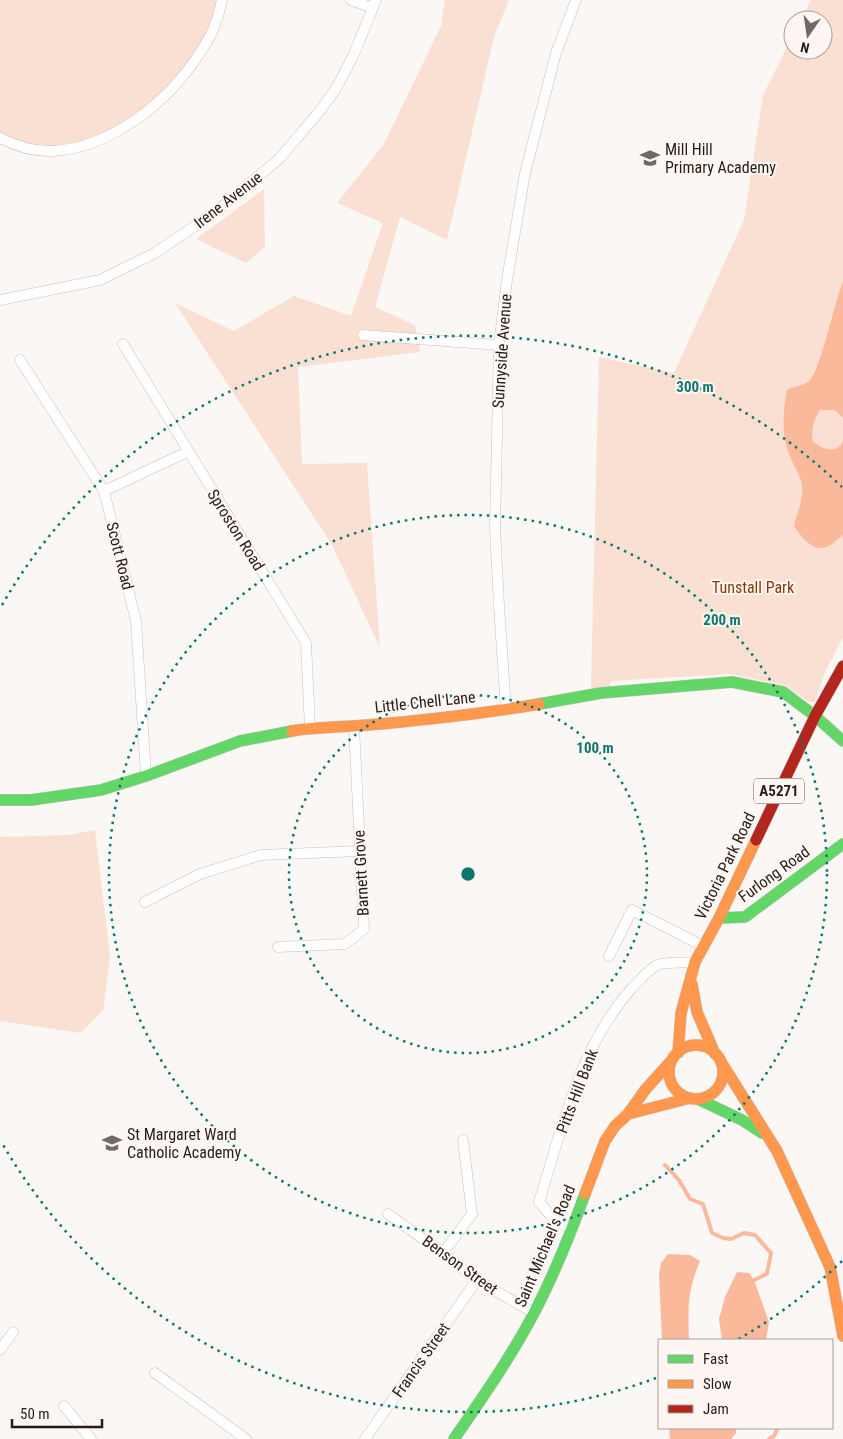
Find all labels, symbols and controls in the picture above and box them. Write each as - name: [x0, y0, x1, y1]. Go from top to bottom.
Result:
- north arrow: [783, 10, 833, 60]
- text: N: [799, 39, 811, 56]
- place label: Mill Hill Primary Academy: [665, 140, 776, 177]
- school or university icon: Mill Hill Primary Academy: [639, 147, 661, 169]
- street label: Irene Avenue: [190, 168, 266, 232]
- street label: Sunnyside Avenue: [489, 293, 515, 409]
- text: 300 m: [676, 378, 714, 396]
- street label: Sproston Road: [203, 486, 269, 574]
- street label: Scott Road: [102, 520, 138, 592]
- park label: Tunstall Park: [712, 578, 795, 597]
- text: 200 m: [703, 611, 741, 629]
- street label: Little Chell Lane: [374, 687, 476, 717]
- text: 100 m: [576, 739, 614, 757]
- road number: A5271: [754, 778, 804, 804]
- street label: Victoria Park Road: [691, 809, 759, 923]
- street label: Barnett Grove: [349, 830, 373, 916]
- street label: Furlong Road: [735, 842, 813, 906]
- centre of rings: [459, 865, 477, 883]
- street label: Pitts Hill Bank: [552, 1045, 602, 1136]
- place label: St Margaret Ward Catholic Academy: [127, 1125, 241, 1162]
- school or university icon: St Margaret Ward Catholic Academy: [101, 1132, 123, 1154]
- street label: Saint Michael's Road: [511, 1182, 579, 1310]
- street label: Benson Street: [419, 1231, 501, 1299]
- street label: Francis Street: [388, 1319, 454, 1401]
- legend: [658, 1339, 833, 1429]
- text: Fast: [703, 1350, 728, 1368]
- text: Slow: [703, 1375, 732, 1393]
- scale bar: [12, 1396, 102, 1428]
- text: Jam: [703, 1400, 729, 1418]
- text: 50 m: [20, 1405, 50, 1423]

